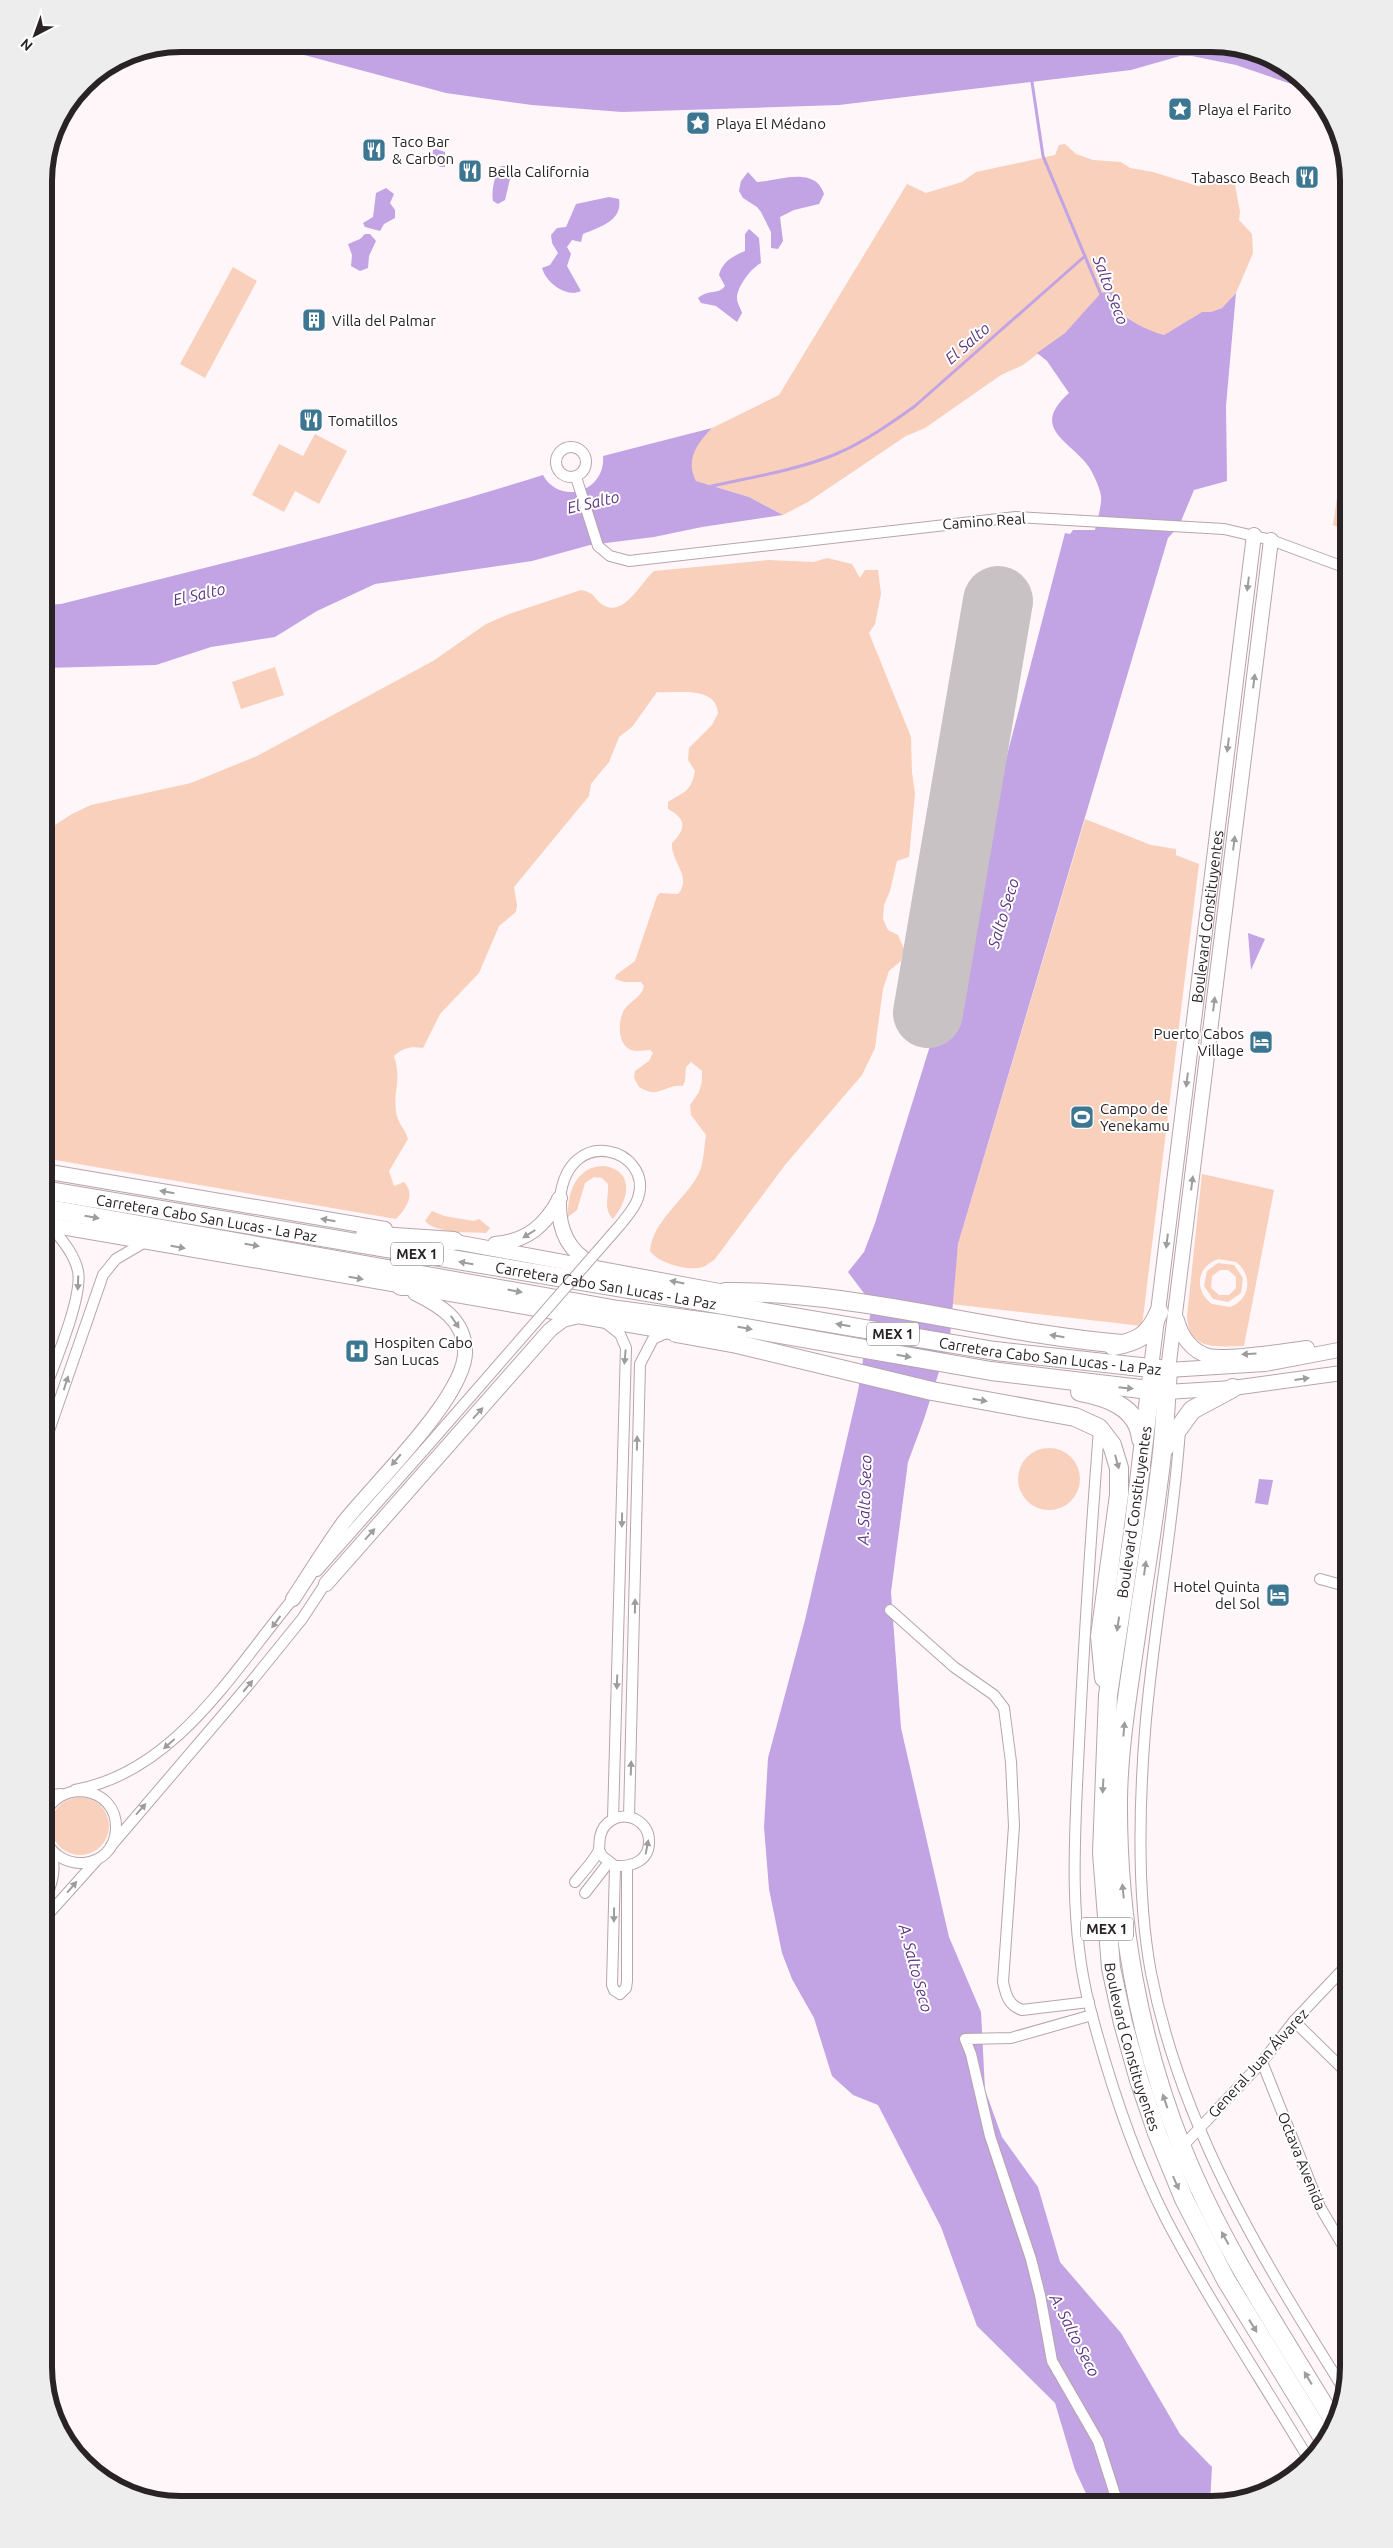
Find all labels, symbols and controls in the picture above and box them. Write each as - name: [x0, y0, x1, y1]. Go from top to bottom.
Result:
- north arrow: [10, 10, 60, 60]
- text: N: [17, 35, 36, 54]
- place icon: Playa el Farito: [1167, 96, 1193, 122]
- place label: Playa el Farito: [1198, 101, 1292, 118]
- place icon: Playa El Médano: [685, 110, 711, 136]
- place label: Playa El Médano: [716, 115, 826, 132]
- place label: Taco Bar & Carbon: [392, 133, 454, 167]
- restaurant icon: Taco Bar & Carbon: [361, 137, 387, 163]
- restaurant icon: Bella California: [457, 158, 483, 184]
- place label: Bella California: [488, 163, 589, 180]
- restaurant icon: Tabasco Beach: [1294, 164, 1320, 190]
- place label: Tabasco Beach: [1191, 169, 1290, 186]
- water label: Salto Seco: [1089, 252, 1132, 327]
- building icon: Villa del Palmar: [301, 307, 327, 333]
- place label: Villa del Palmar: [332, 312, 436, 329]
- water label: El Salto: [941, 319, 993, 367]
- restaurant icon: Tomatillos: [298, 407, 324, 433]
- place label: Tomatillos: [328, 412, 398, 429]
- water label: El Salto: [565, 487, 621, 517]
- street label: Camino Real: [942, 510, 1026, 532]
- one-way arrow: [1244, 576, 1252, 592]
- water label: El Salto: [171, 579, 227, 609]
- one-way arrow: [1250, 673, 1258, 689]
- one-way arrow: [1224, 737, 1232, 753]
- street label: Boulevard Constituyentes: [1188, 829, 1226, 1004]
- one-way arrow: [1230, 834, 1238, 850]
- water label: Salto Seco: [984, 876, 1022, 951]
- one-way arrow: [1210, 996, 1218, 1012]
- place label: Puerto Cabos Village: [1153, 1025, 1244, 1059]
- hotel icon: Puerto Cabos Village: [1248, 1029, 1274, 1055]
- one-way arrow: [1183, 1072, 1191, 1088]
- place label: Campo de Yenekamu: [1100, 1100, 1170, 1134]
- sports icon: Campo de Yenekamu: [1069, 1104, 1095, 1130]
- one-way arrow: [1188, 1174, 1196, 1190]
- one-way arrow: [159, 1188, 175, 1196]
- street label: Carretera Cabo San Lucas - La Paz: [95, 1190, 319, 1245]
- one-way arrow: [84, 1213, 100, 1221]
- one-way arrow: [319, 1215, 335, 1223]
- one-way arrow: [522, 1229, 535, 1239]
- one-way arrow: [1163, 1233, 1171, 1249]
- one-way arrow: [244, 1241, 260, 1249]
- road number: MEX 1: [391, 1242, 443, 1266]
- one-way arrow: [171, 1244, 187, 1252]
- one-way arrow: [458, 1258, 474, 1266]
- street label: Carretera Cabo San Lucas - La Paz: [494, 1258, 718, 1312]
- one-way arrow: [348, 1274, 364, 1282]
- one-way arrow: [73, 1275, 81, 1291]
- one-way arrow: [670, 1278, 685, 1286]
- one-way arrow: [508, 1287, 524, 1295]
- one-way arrow: [450, 1315, 460, 1329]
- one-way arrow: [835, 1321, 851, 1329]
- road number: MEX 1: [867, 1322, 919, 1346]
- one-way arrow: [737, 1325, 753, 1333]
- one-way arrow: [1048, 1332, 1064, 1340]
- street label: Carretera Cabo San Lucas - La Paz: [938, 1333, 1162, 1378]
- place label: Hospiten Cabo San Lucas: [374, 1334, 473, 1368]
- hospital icon: Hospiten Cabo San Lucas: [344, 1338, 370, 1364]
- one-way arrow: [620, 1350, 628, 1366]
- one-way arrow: [1241, 1350, 1257, 1358]
- one-way arrow: [896, 1353, 912, 1361]
- one-way arrow: [62, 1375, 70, 1390]
- one-way arrow: [1294, 1375, 1310, 1383]
- one-way arrow: [1118, 1384, 1134, 1392]
- one-way arrow: [972, 1396, 988, 1404]
- one-way arrow: [472, 1407, 484, 1419]
- street label: Boulevard Constituyentes: [1113, 1425, 1155, 1599]
- one-way arrow: [634, 1435, 642, 1451]
- one-way arrow: [391, 1453, 402, 1466]
- water label: A. Salto Seco: [853, 1454, 875, 1546]
- one-way arrow: [1113, 1454, 1121, 1470]
- one-way arrow: [618, 1512, 626, 1528]
- one-way arrow: [365, 1528, 376, 1541]
- one-way arrow: [1141, 1560, 1149, 1576]
- place label: Hotel Quinta del Sol: [1173, 1578, 1260, 1612]
- hotel icon: Hotel Quinta del Sol: [1265, 1582, 1291, 1608]
- one-way arrow: [631, 1597, 639, 1613]
- one-way arrow: [271, 1615, 281, 1629]
- one-way arrow: [1114, 1616, 1122, 1632]
- one-way arrow: [613, 1674, 621, 1690]
- one-way arrow: [242, 1680, 253, 1692]
- one-way arrow: [1120, 1721, 1128, 1737]
- one-way arrow: [162, 1738, 175, 1749]
- one-way arrow: [627, 1760, 635, 1776]
- one-way arrow: [1098, 1778, 1106, 1794]
- one-way arrow: [136, 1802, 147, 1815]
- one-way arrow: [644, 1838, 652, 1854]
- one-way arrow: [66, 1881, 78, 1893]
- one-way arrow: [1119, 1883, 1127, 1899]
- one-way arrow: [610, 1907, 618, 1923]
- road number: MEX 1: [1081, 1918, 1133, 1940]
- water label: A. Salto Seco: [895, 1921, 936, 2014]
- street label: Boulevard Constituyentes: [1102, 1962, 1164, 2133]
- street label: General Juan Álvarez: [1205, 2005, 1312, 2121]
- one-way arrow: [1161, 2093, 1169, 2108]
- street label: Octava Avenida: [1275, 2109, 1329, 2213]
- one-way arrow: [1173, 2176, 1181, 2190]
- one-way arrow: [1220, 2232, 1229, 2245]
- water label: A. Salto Seco: [1046, 2290, 1104, 2380]
- one-way arrow: [1249, 2319, 1258, 2332]
- one-way arrow: [1303, 2371, 1312, 2385]

